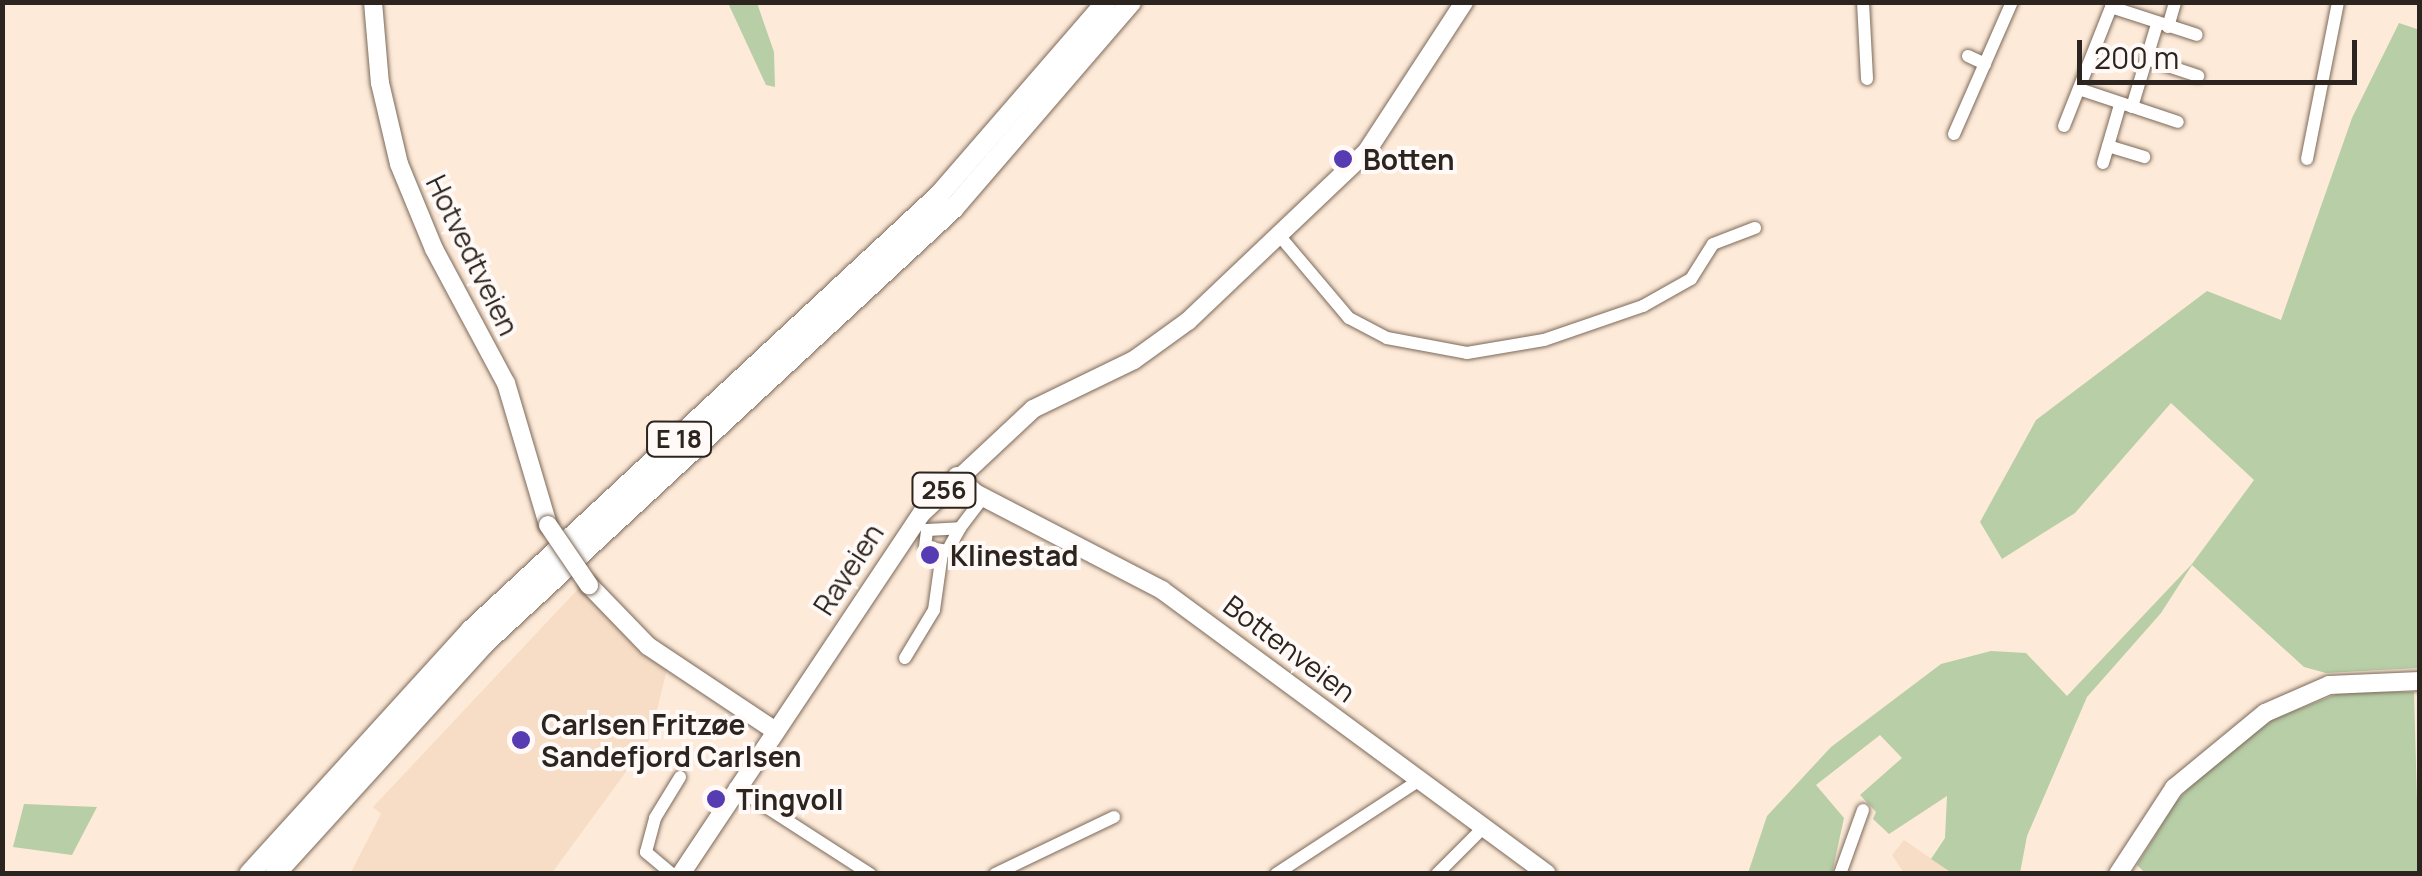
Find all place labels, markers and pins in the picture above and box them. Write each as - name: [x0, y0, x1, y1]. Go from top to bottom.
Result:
- place label: Botten: [1363, 142, 1455, 176]
- marker: Botten: [1332, 148, 1354, 170]
- place label: Klinestad: [950, 538, 1079, 572]
- marker: Klinestad: [919, 544, 941, 566]
- place label: Carlsen Fritzøe Sandefjord Carlsen: [541, 707, 802, 773]
- marker: Carlsen Fritzøe Sandefjord Carlsen: [510, 729, 532, 751]
- place label: Tingvoll: [736, 782, 844, 816]
- marker: Tingvoll: [705, 788, 727, 810]

